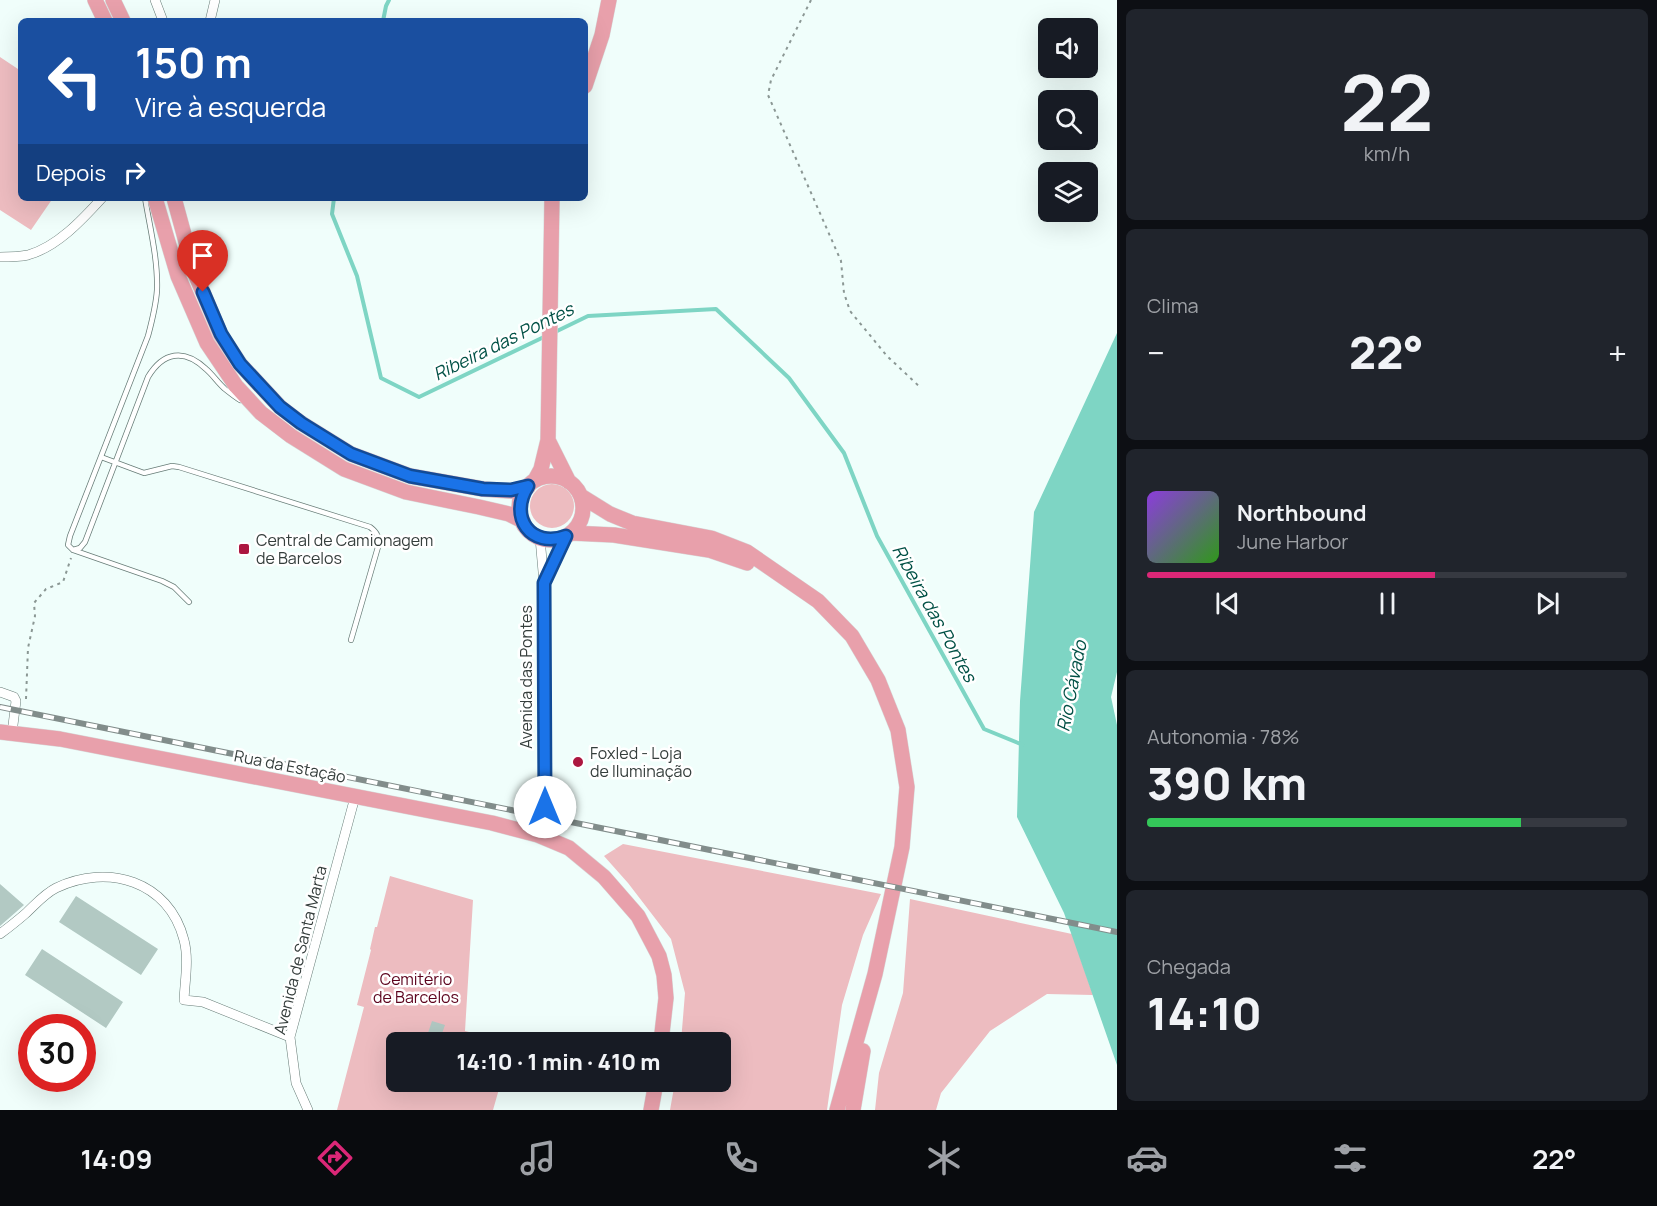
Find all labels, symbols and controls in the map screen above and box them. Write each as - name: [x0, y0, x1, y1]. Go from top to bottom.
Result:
- map controls: [1038, 18, 1098, 222]
- button: sound: [1038, 18, 1098, 78]
- text: 150 m: [135, 33, 252, 91]
- icon: left: [36, 42, 114, 120]
- text: 22: [1341, 48, 1433, 154]
- text: Vire à esquerda: [135, 88, 326, 125]
- button: search: [1038, 90, 1098, 150]
- text: km/h: [1364, 140, 1410, 167]
- icon: right: [118, 156, 151, 189]
- text: Depois: [36, 158, 106, 188]
- button: layers: [1038, 162, 1098, 222]
- pin: [177, 230, 228, 292]
- icon: arrive: [186, 239, 219, 272]
- text: Clima: [1147, 292, 1199, 319]
- water label: Ribeira das Pontes: [429, 296, 579, 385]
- text: 22°: [1349, 321, 1424, 383]
- text: −: [1147, 330, 1165, 375]
- text: +: [1608, 330, 1627, 375]
- text: Northbound: [1237, 498, 1367, 528]
- text: June Harbor: [1237, 528, 1349, 555]
- place label: Central de Camionagem de Barcelos: [256, 529, 433, 569]
- water label: Ribeira das Pontes: [887, 540, 983, 687]
- marker: Central de Camionagem de Barcelos: [237, 542, 251, 556]
- icon: previous: [1211, 587, 1244, 620]
- icon: pause: [1371, 587, 1404, 620]
- icon: next: [1531, 587, 1564, 620]
- street label: Avenida das Pontes: [515, 605, 537, 749]
- water label: Rio Cávado: [1050, 637, 1092, 734]
- text: Autonomia · 78%: [1147, 723, 1300, 750]
- place label: Foxled - Loja de Iluminação: [590, 742, 692, 782]
- street label: Rua da Estação: [232, 744, 348, 788]
- text: 390 km: [1147, 752, 1307, 814]
- marker: Foxled - Loja de Iluminação: [571, 755, 585, 769]
- position arrow: [513, 775, 577, 839]
- street label: Avenida de Santa Marta: [268, 863, 332, 1037]
- text: Chegada: [1147, 953, 1231, 980]
- park label: Cemitério de Barcelos: [373, 968, 459, 1008]
- text: 14:10: [1147, 982, 1262, 1044]
- speed limit sign: 30: [18, 1014, 96, 1092]
- text: 14:10 · 1 min · 410 m: [456, 1047, 661, 1077]
- icon: directions: [314, 1137, 356, 1179]
- icon: music: [517, 1137, 559, 1179]
- icon: phone: [720, 1137, 762, 1179]
- icon: climate: [923, 1137, 965, 1179]
- icon: car: [1126, 1137, 1168, 1179]
- icon: filters: [1329, 1137, 1371, 1179]
- text: 14:09: [81, 1140, 153, 1177]
- text: 22°: [1532, 1140, 1576, 1177]

